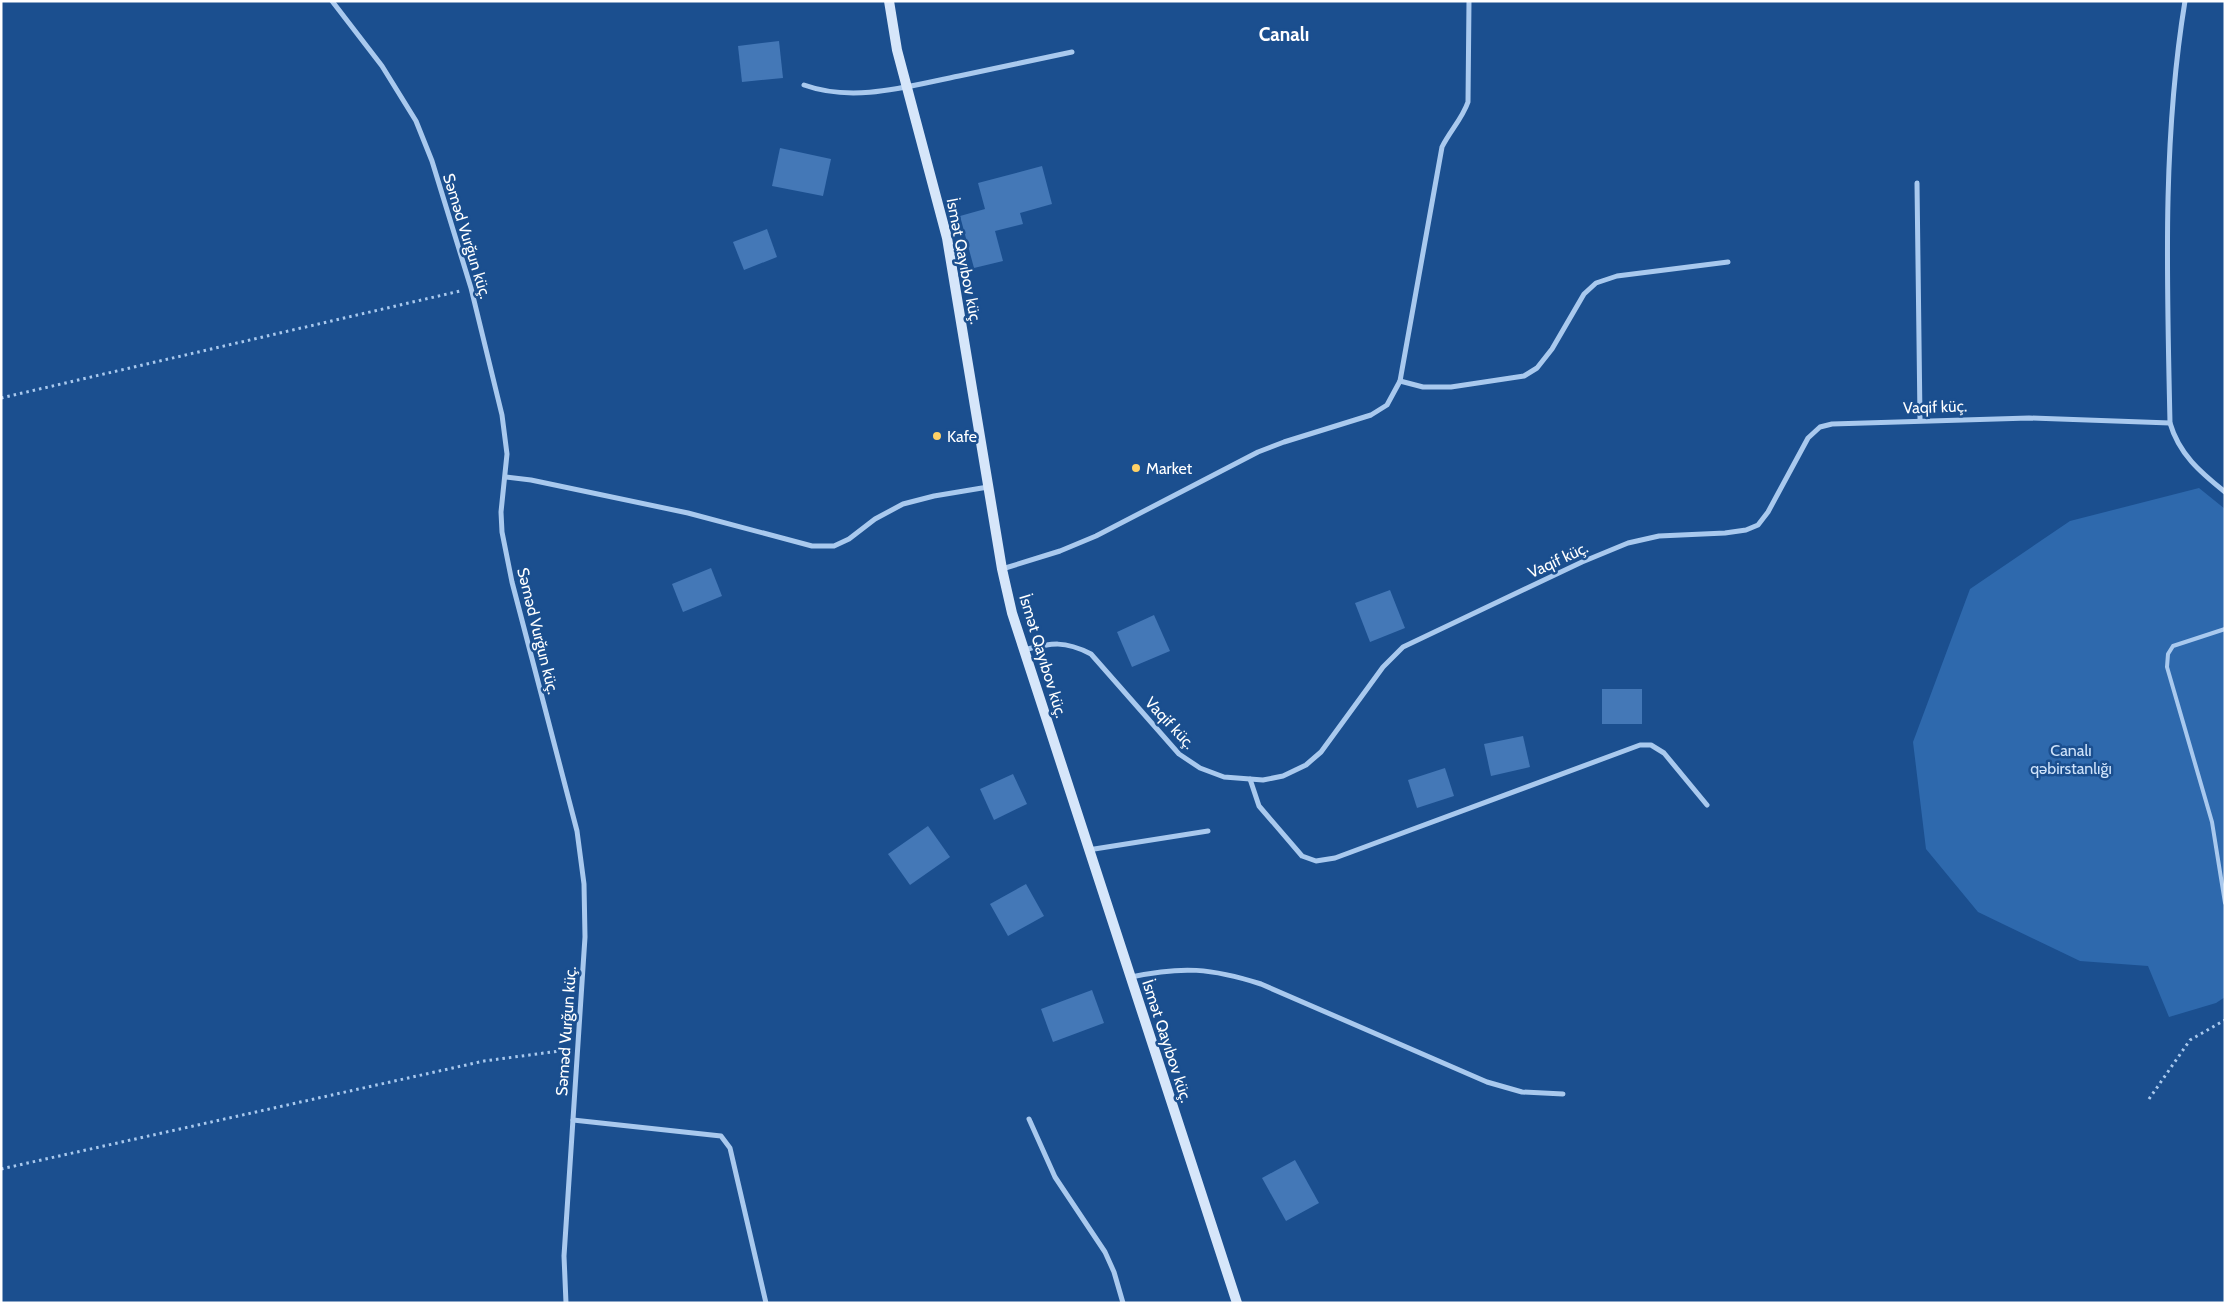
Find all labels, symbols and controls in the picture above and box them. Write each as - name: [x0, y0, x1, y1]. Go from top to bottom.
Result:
- district label: Canalı: [1259, 23, 1309, 46]
- street label: Səməd Vurğun küç.: [439, 171, 495, 301]
- street label: İsmət Qayıbov küç.: [942, 196, 986, 326]
- street label: Vaqif küç.: [1903, 396, 1967, 418]
- place label: Kafe: [947, 427, 977, 446]
- marker: Kafe: [931, 430, 943, 442]
- place label: Market: [1146, 459, 1193, 478]
- marker: Market: [1130, 462, 1142, 474]
- street label: Vaqif küç.: [1525, 538, 1591, 582]
- street label: Səməd Vurğun küç.: [513, 566, 563, 696]
- street label: İsmət Qayıbov küç.: [1015, 592, 1071, 720]
- street label: Vaqif küç.: [1141, 693, 1199, 753]
- park label: Canalı qəbirstanlığı: [2030, 741, 2112, 778]
- street label: Səməd Vurğun küç.: [552, 966, 580, 1096]
- street label: İsmət Qayıbov küç.: [1138, 977, 1196, 1105]

